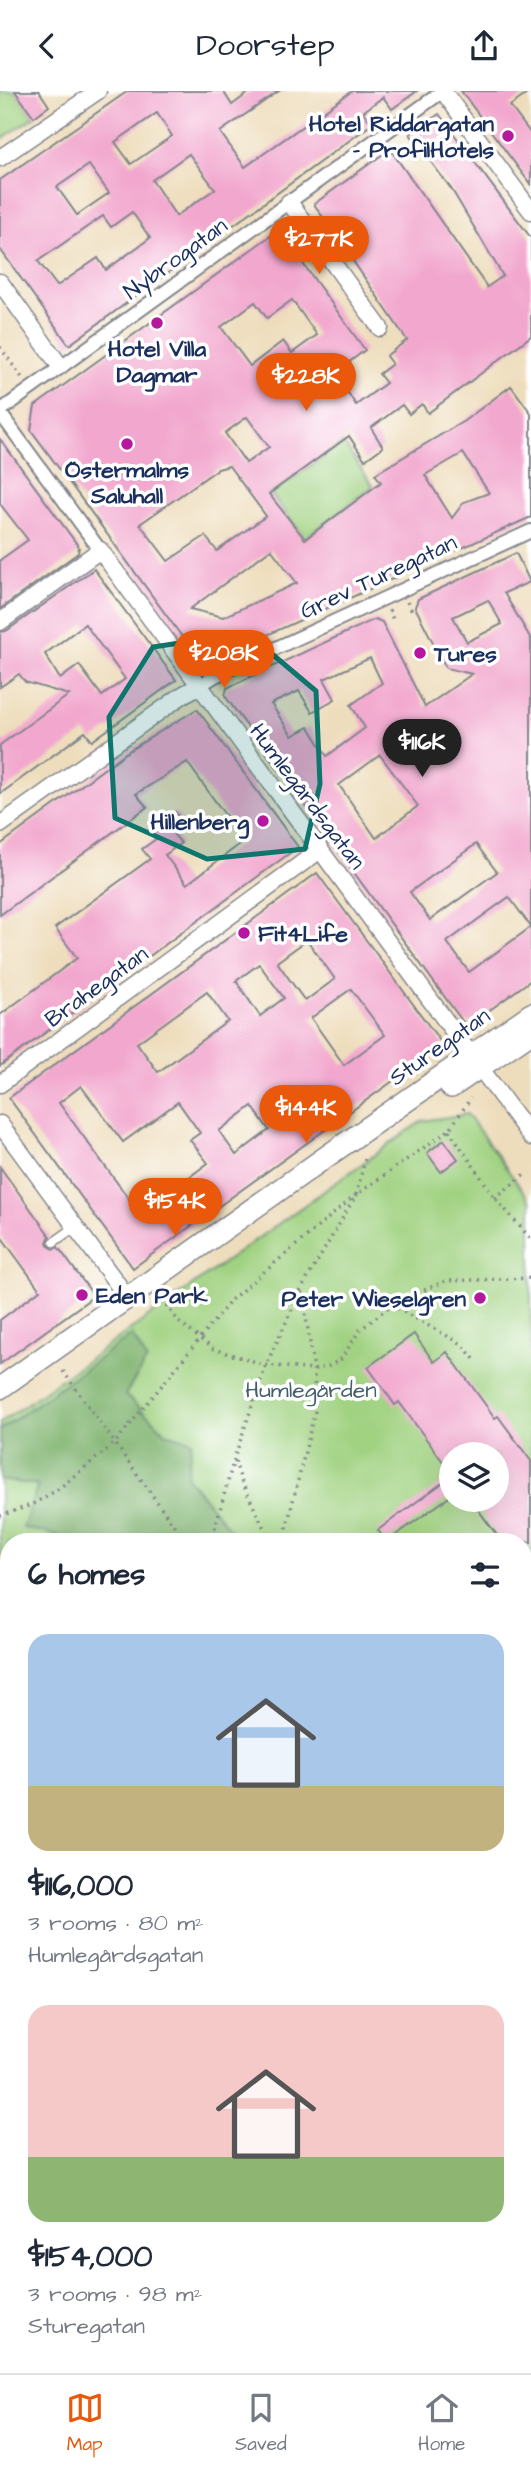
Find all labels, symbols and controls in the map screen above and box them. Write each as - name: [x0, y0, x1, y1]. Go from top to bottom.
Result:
- text: Doorstep: [196, 23, 335, 68]
- icon: back: [28, 27, 66, 65]
- icon: share: [465, 27, 503, 65]
- place label: Hotel Riddargatan - ProfilHotels: [309, 108, 494, 166]
- marker: Hotel Riddargatan - ProfilHotels: [500, 128, 516, 144]
- street label: Nybrogatan: [117, 210, 235, 308]
- pin: $277K: [270, 216, 368, 276]
- text: $277K: [285, 223, 353, 255]
- marker: Hotel Villa Dagmar: [149, 315, 165, 331]
- place label: Hotel Villa Dagmar: [108, 333, 206, 392]
- pin: $228K: [257, 353, 355, 413]
- text: $228K: [272, 360, 340, 392]
- marker: Östermalms Saluhall: [119, 436, 135, 452]
- place label: Östermalms Saluhall: [65, 454, 189, 512]
- street label: Grev Turegatan: [295, 527, 462, 628]
- pin: $208K: [175, 631, 273, 690]
- text: $208K: [189, 637, 259, 669]
- place label: Tures: [433, 638, 497, 670]
- marker: Tures: [412, 645, 428, 661]
- street label: Humlegårdsgatan: [241, 717, 373, 877]
- pin: $116K: [373, 719, 471, 779]
- text: $116K: [398, 726, 446, 758]
- place label: Hillenberg: [151, 806, 249, 839]
- marker: Hillenberg: [255, 813, 271, 829]
- place label: Fit4Life: [258, 918, 348, 950]
- marker: Fit4Life: [236, 925, 252, 941]
- street label: Brahegatan: [38, 938, 155, 1036]
- street label: Sturegatan: [382, 1000, 497, 1094]
- pin: $144K: [257, 1086, 355, 1145]
- text: $144K: [276, 1092, 336, 1124]
- pin: $154K: [126, 1179, 224, 1238]
- text: $154K: [144, 1185, 206, 1217]
- place label: Eden Park: [96, 1280, 209, 1312]
- place label: Peter Wieselgren: [282, 1283, 466, 1316]
- marker: Eden Park: [74, 1287, 90, 1303]
- marker: Peter Wieselgren: [472, 1290, 488, 1306]
- park label: Humlegården: [245, 1374, 377, 1407]
- map controls: [439, 1442, 509, 1512]
- button: layers: [439, 1442, 509, 1512]
- text: 6 homes: [28, 1554, 145, 1596]
- icon: filters: [466, 1556, 504, 1594]
- icon: home: [203, 1680, 329, 1806]
- text: $116,000: [28, 1865, 133, 1907]
- text: 3 rooms · 80 m²: [28, 1907, 204, 1939]
- text: Humlegårdsgatan: [28, 1939, 203, 1971]
- icon: home: [203, 2051, 329, 2177]
- text: $154,000: [28, 2236, 152, 2278]
- text: 3 rooms · 98 m²: [28, 2278, 202, 2310]
- text: Sturegatan: [28, 2310, 145, 2342]
- tab: Map: [66, 2389, 104, 2458]
- tab: Saved: [235, 2389, 287, 2458]
- tab: Home: [418, 2389, 465, 2458]

